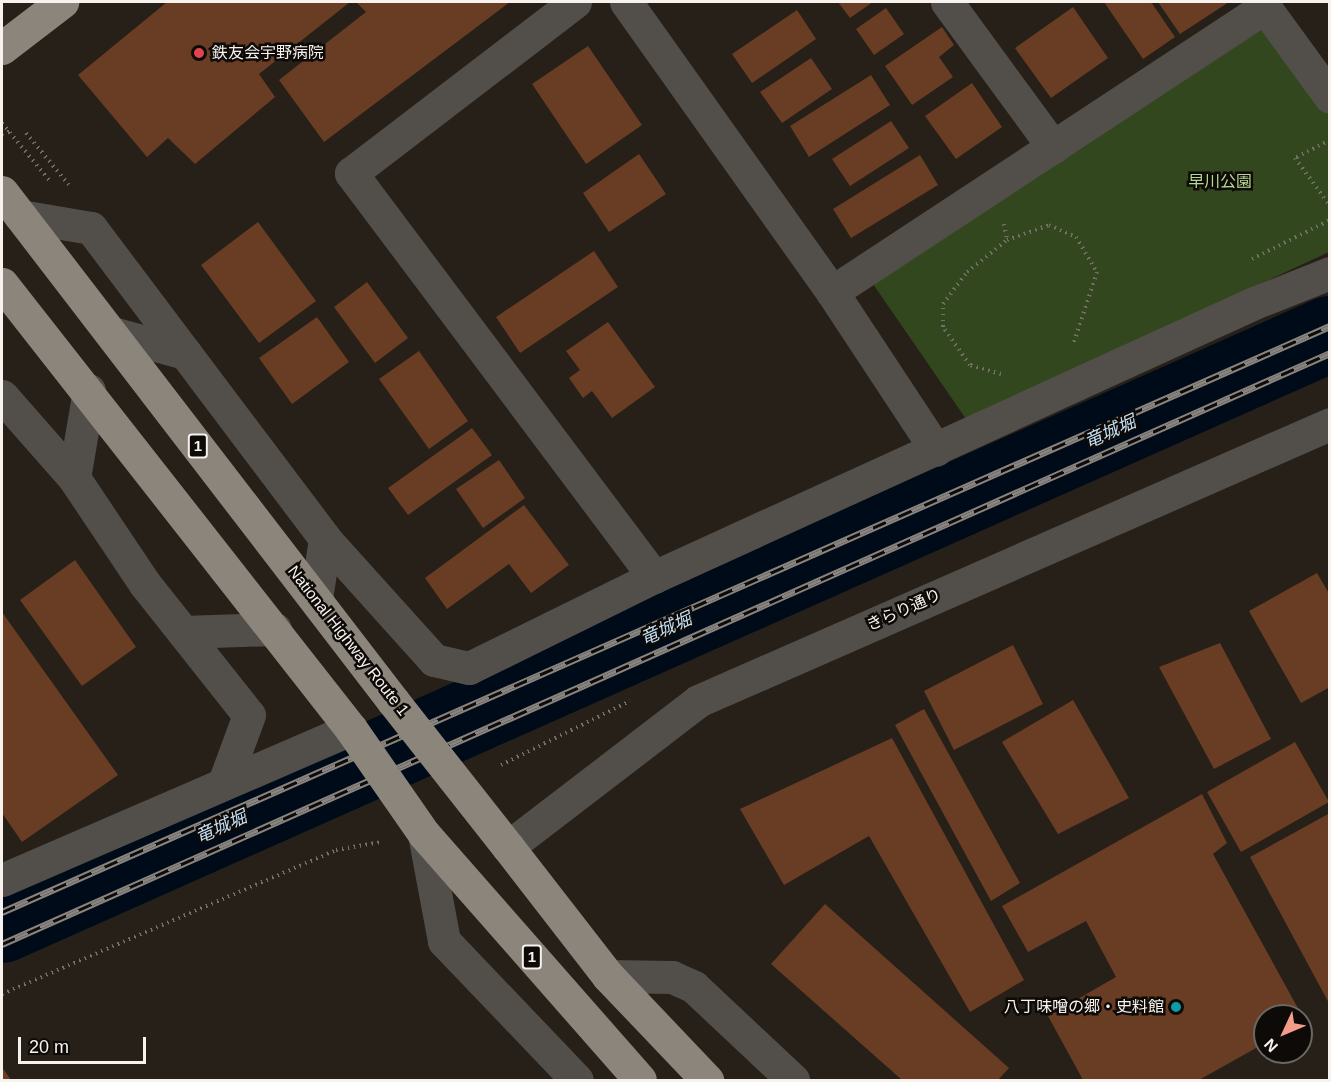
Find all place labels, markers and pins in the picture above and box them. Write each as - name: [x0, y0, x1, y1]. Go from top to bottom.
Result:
- place label: 鉄友会宇野病院: [212, 43, 324, 63]
- marker: 鉄友会宇野病院: [190, 44, 208, 62]
- place label: 八丁味噌の郷・史料館: [1004, 997, 1164, 1017]
- marker: 八丁味噌の郷・史料館: [1169, 1000, 1183, 1014]

